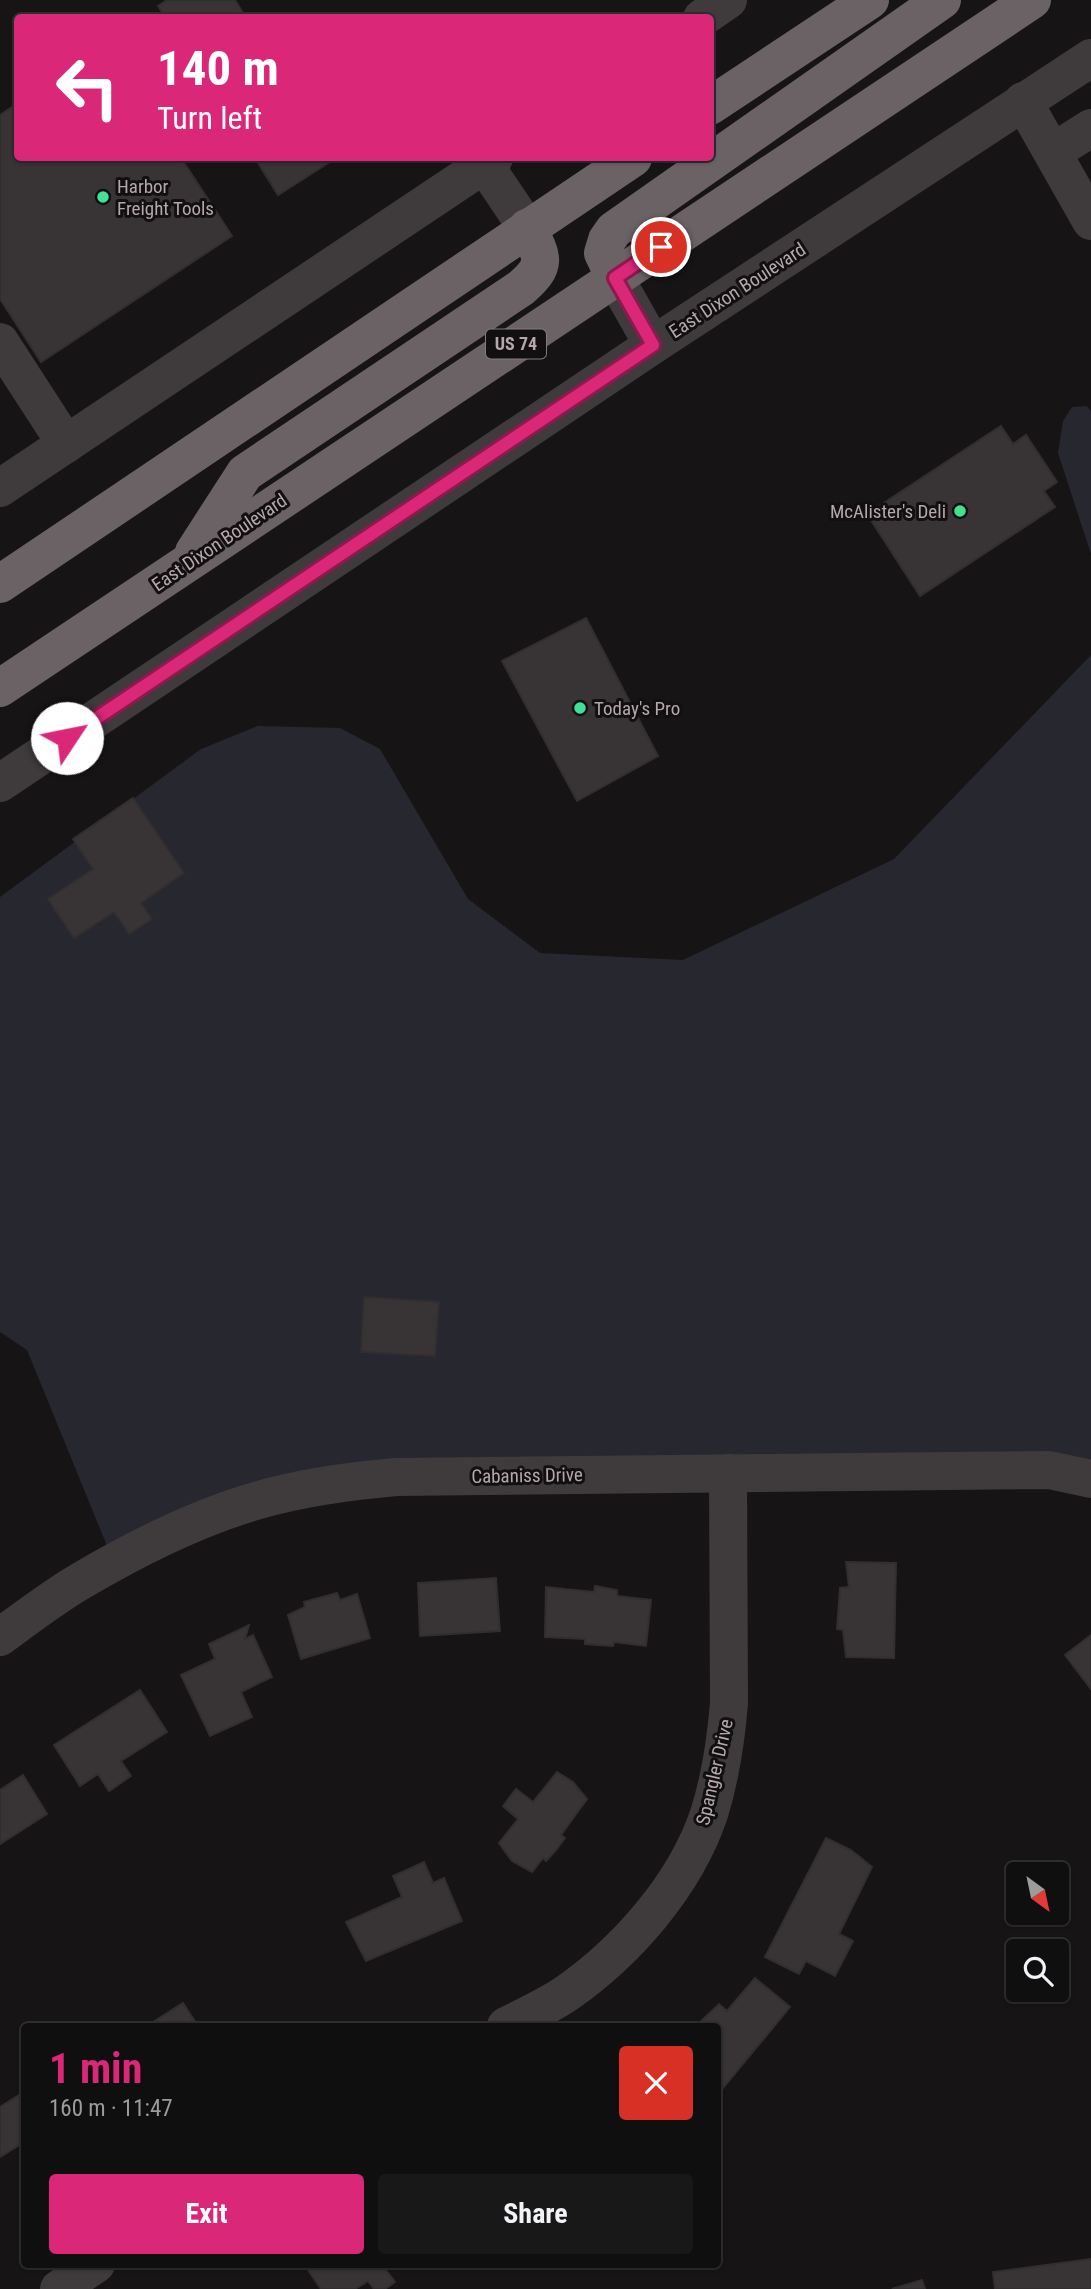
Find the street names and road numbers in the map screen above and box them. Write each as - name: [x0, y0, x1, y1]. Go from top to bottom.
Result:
- street label: East Dixon Boulevard: [665, 238, 810, 343]
- road number: US 74: [486, 330, 546, 358]
- street label: East Dixon Boulevard: [147, 489, 291, 596]
- street label: Cabaniss Drive: [471, 1463, 583, 1488]
- street label: Spangler Drive: [691, 1717, 738, 1827]

